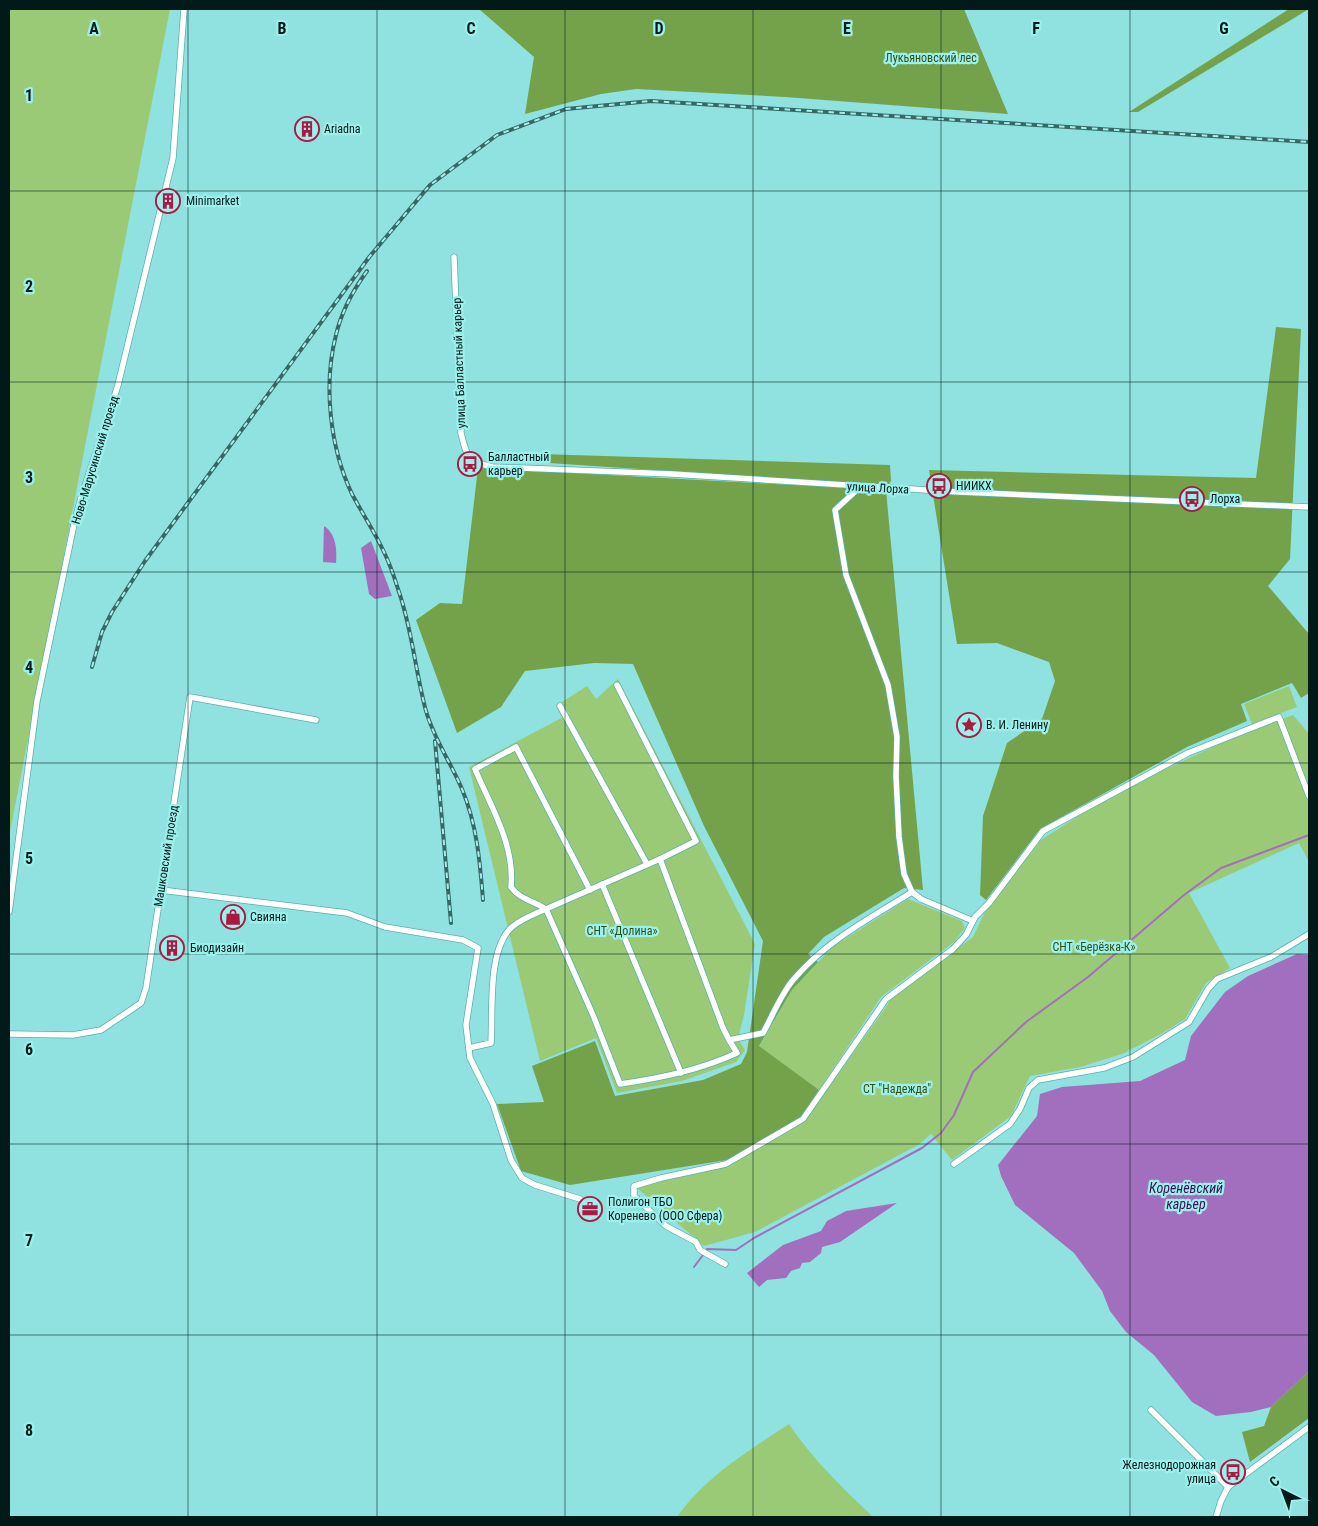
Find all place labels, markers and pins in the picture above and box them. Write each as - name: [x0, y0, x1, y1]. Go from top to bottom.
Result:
- building icon: Ariadna: [294, 116, 320, 142]
- place label: Ariadna: [324, 122, 361, 136]
- building icon: Minimarket: [155, 188, 181, 214]
- place label: Minimarket: [186, 194, 240, 208]
- place label: Балластный карьер: [488, 450, 549, 478]
- bus stop icon: Балластный карьер: [457, 451, 483, 477]
- bus stop icon: НИИКХ: [926, 473, 952, 499]
- place label: НИИКХ: [956, 479, 992, 493]
- bus stop icon: Лорха: [1179, 486, 1205, 512]
- place label: Лорха: [1210, 492, 1241, 506]
- place icon: В. И. Ленину: [956, 712, 982, 738]
- place label: В. И. Ленину: [986, 718, 1048, 732]
- shop icon: Свияна: [220, 904, 246, 930]
- place label: Свияна: [250, 910, 287, 924]
- building icon: Биодизайн: [159, 935, 185, 961]
- place label: Биодизайн: [190, 941, 244, 955]
- place label: Полигон ТБО Коренево (ООО Сфера): [608, 1195, 722, 1223]
- office icon: Полигон ТБО Коренево (ООО Сфера): [577, 1196, 603, 1222]
- place label: Железнодорожная улица: [1122, 1458, 1216, 1486]
- bus stop icon: Железнодорожная улица: [1220, 1459, 1246, 1485]

